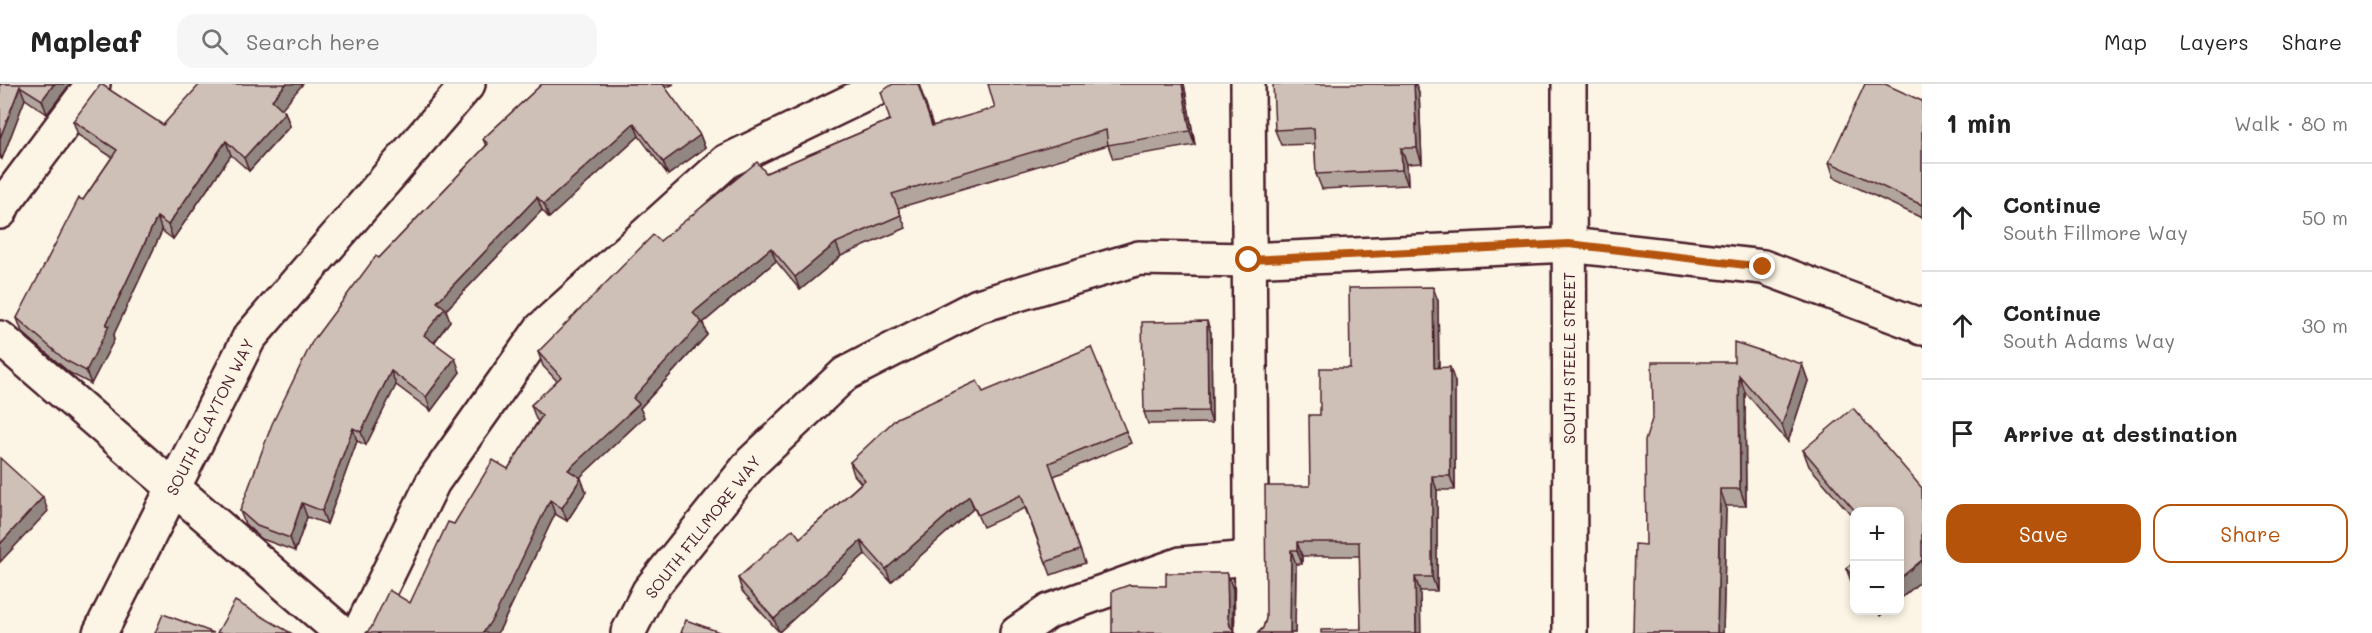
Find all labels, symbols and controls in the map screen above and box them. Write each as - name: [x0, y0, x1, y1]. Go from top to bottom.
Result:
- search box: [177, 14, 597, 68]
- text: Mapleaf: [30, 23, 141, 59]
- icon: search: [198, 25, 231, 58]
- text: Search here: [246, 27, 380, 56]
- text: Map: [2104, 28, 2147, 55]
- text: Layers: [2180, 28, 2249, 55]
- text: Share: [2282, 28, 2342, 55]
- text: 1 min: [1946, 106, 2011, 140]
- text: Walk · 80 m: [2234, 110, 2348, 136]
- text: Continue: [2003, 190, 2101, 219]
- icon: ahead: [1946, 201, 1979, 234]
- text: 50 m: [2302, 204, 2348, 230]
- text: South Fillmore Way: [2003, 219, 2188, 245]
- route start: [1235, 246, 1261, 272]
- route end: [1749, 253, 1775, 279]
- street label: SOUTH STEELE STREET: [1558, 272, 1579, 444]
- text: Continue: [2003, 298, 2101, 327]
- icon: ahead: [1946, 309, 1979, 342]
- text: 30 m: [2302, 312, 2348, 338]
- text: South Adams Way: [2003, 327, 2175, 353]
- street label: SOUTH CLAYTON WAY: [161, 335, 258, 499]
- icon: arrive: [1946, 417, 1979, 450]
- text: Arrive at destination: [2003, 419, 2238, 448]
- street label: SOUTH FILLMORE WAY: [640, 451, 765, 603]
- button: Save: [1946, 504, 2141, 563]
- button: Share: [2153, 504, 2348, 563]
- map controls: [1850, 507, 1904, 615]
- button: +: [1850, 507, 1904, 561]
- button: −: [1850, 561, 1904, 615]

